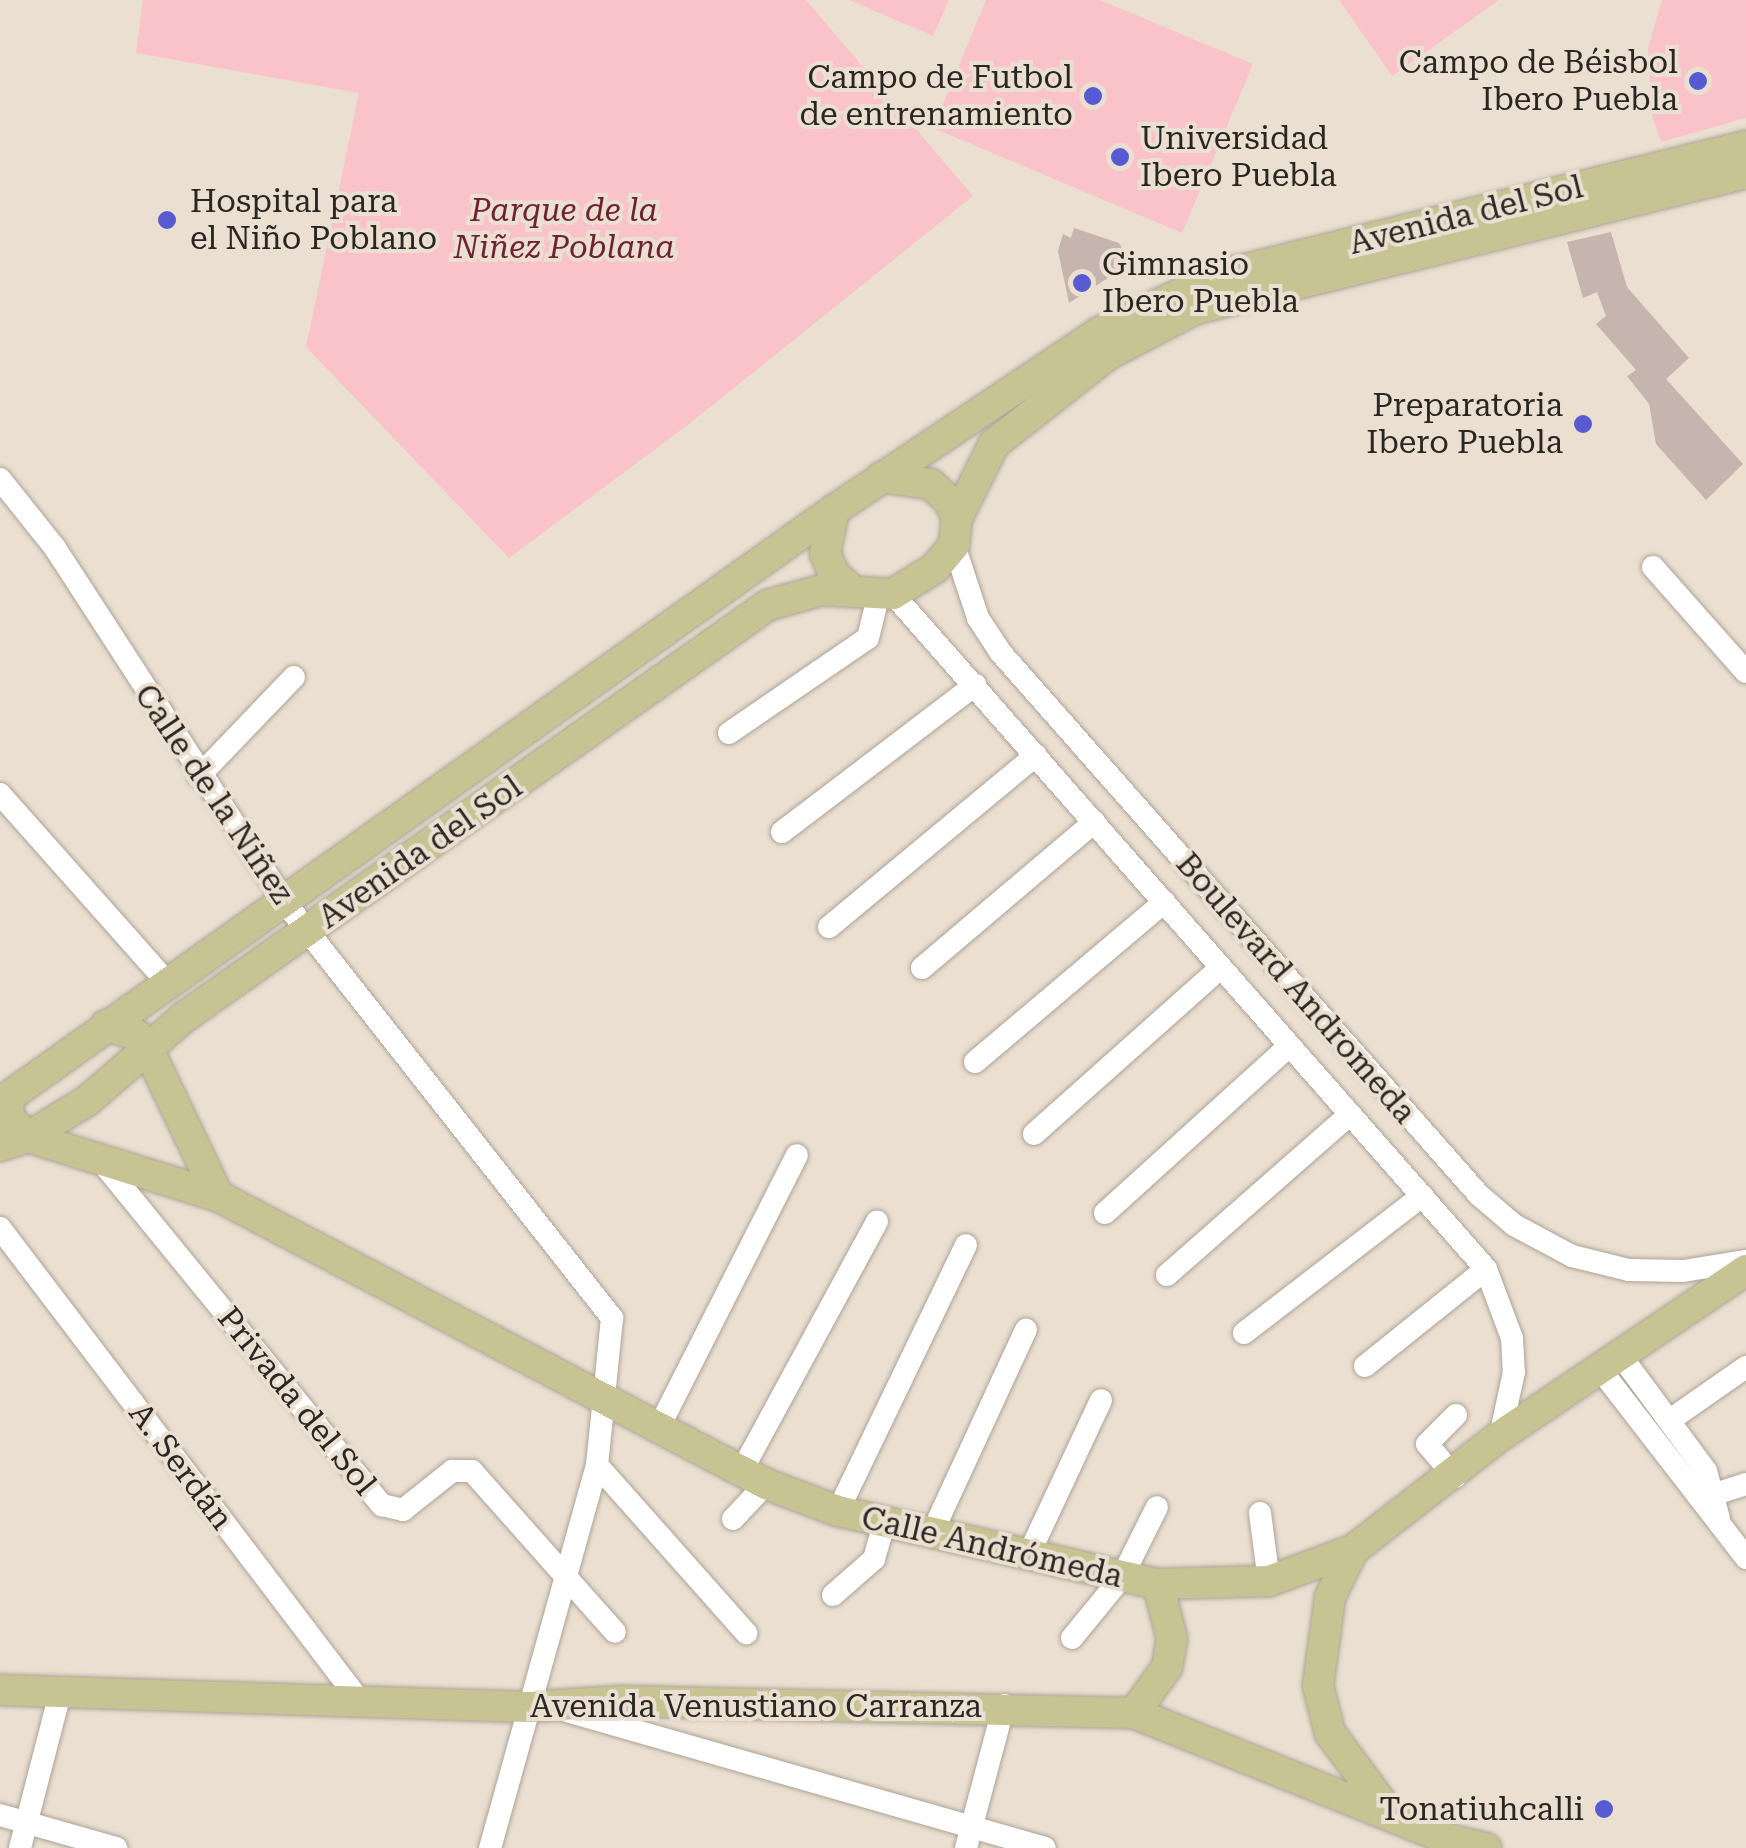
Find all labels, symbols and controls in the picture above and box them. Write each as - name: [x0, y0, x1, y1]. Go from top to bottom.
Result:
- place label: Campo de Béisbol Ibero Puebla: [1399, 44, 1678, 119]
- place label: Campo de Futbol de entrenamiento: [799, 59, 1073, 134]
- marker: Campo de Béisbol Ibero Puebla: [1687, 70, 1709, 92]
- marker: Campo de Futbol de entrenamiento: [1082, 85, 1104, 107]
- place label: Universidad Ibero Puebla: [1140, 120, 1337, 195]
- marker: Universidad Ibero Puebla: [1109, 146, 1131, 168]
- street label: Avenida del Sol: [1345, 167, 1587, 263]
- place label: Hospital para el Niño Poblano: [190, 183, 437, 258]
- park label: Parque de la Niñez Poblana: [453, 192, 675, 267]
- marker: Hospital para el Niño Poblano: [154, 207, 180, 233]
- place label: Gimnasio Ibero Puebla: [1102, 246, 1299, 321]
- marker: Gimnasio Ibero Puebla: [1071, 272, 1093, 294]
- place label: Preparatoria Ibero Puebla: [1366, 387, 1563, 462]
- marker: Preparatoria Ibero Puebla: [1572, 413, 1594, 435]
- street label: Calle de la Niñez: [126, 677, 302, 911]
- street label: Avenida del Sol: [311, 768, 529, 936]
- street label: Boulevard Andromeda: [1168, 845, 1424, 1131]
- street label: Privada del Sol: [210, 1299, 384, 1503]
- street label: A. Serdán: [121, 1395, 241, 1537]
- street label: Calle Andrómeda: [858, 1498, 1126, 1596]
- street label: Avenida Venustiano Carranza: [530, 1687, 982, 1725]
- place label: Tonatiuhcalli: [1379, 1790, 1584, 1828]
- marker: Tonatiuhcalli: [1593, 1798, 1615, 1820]

